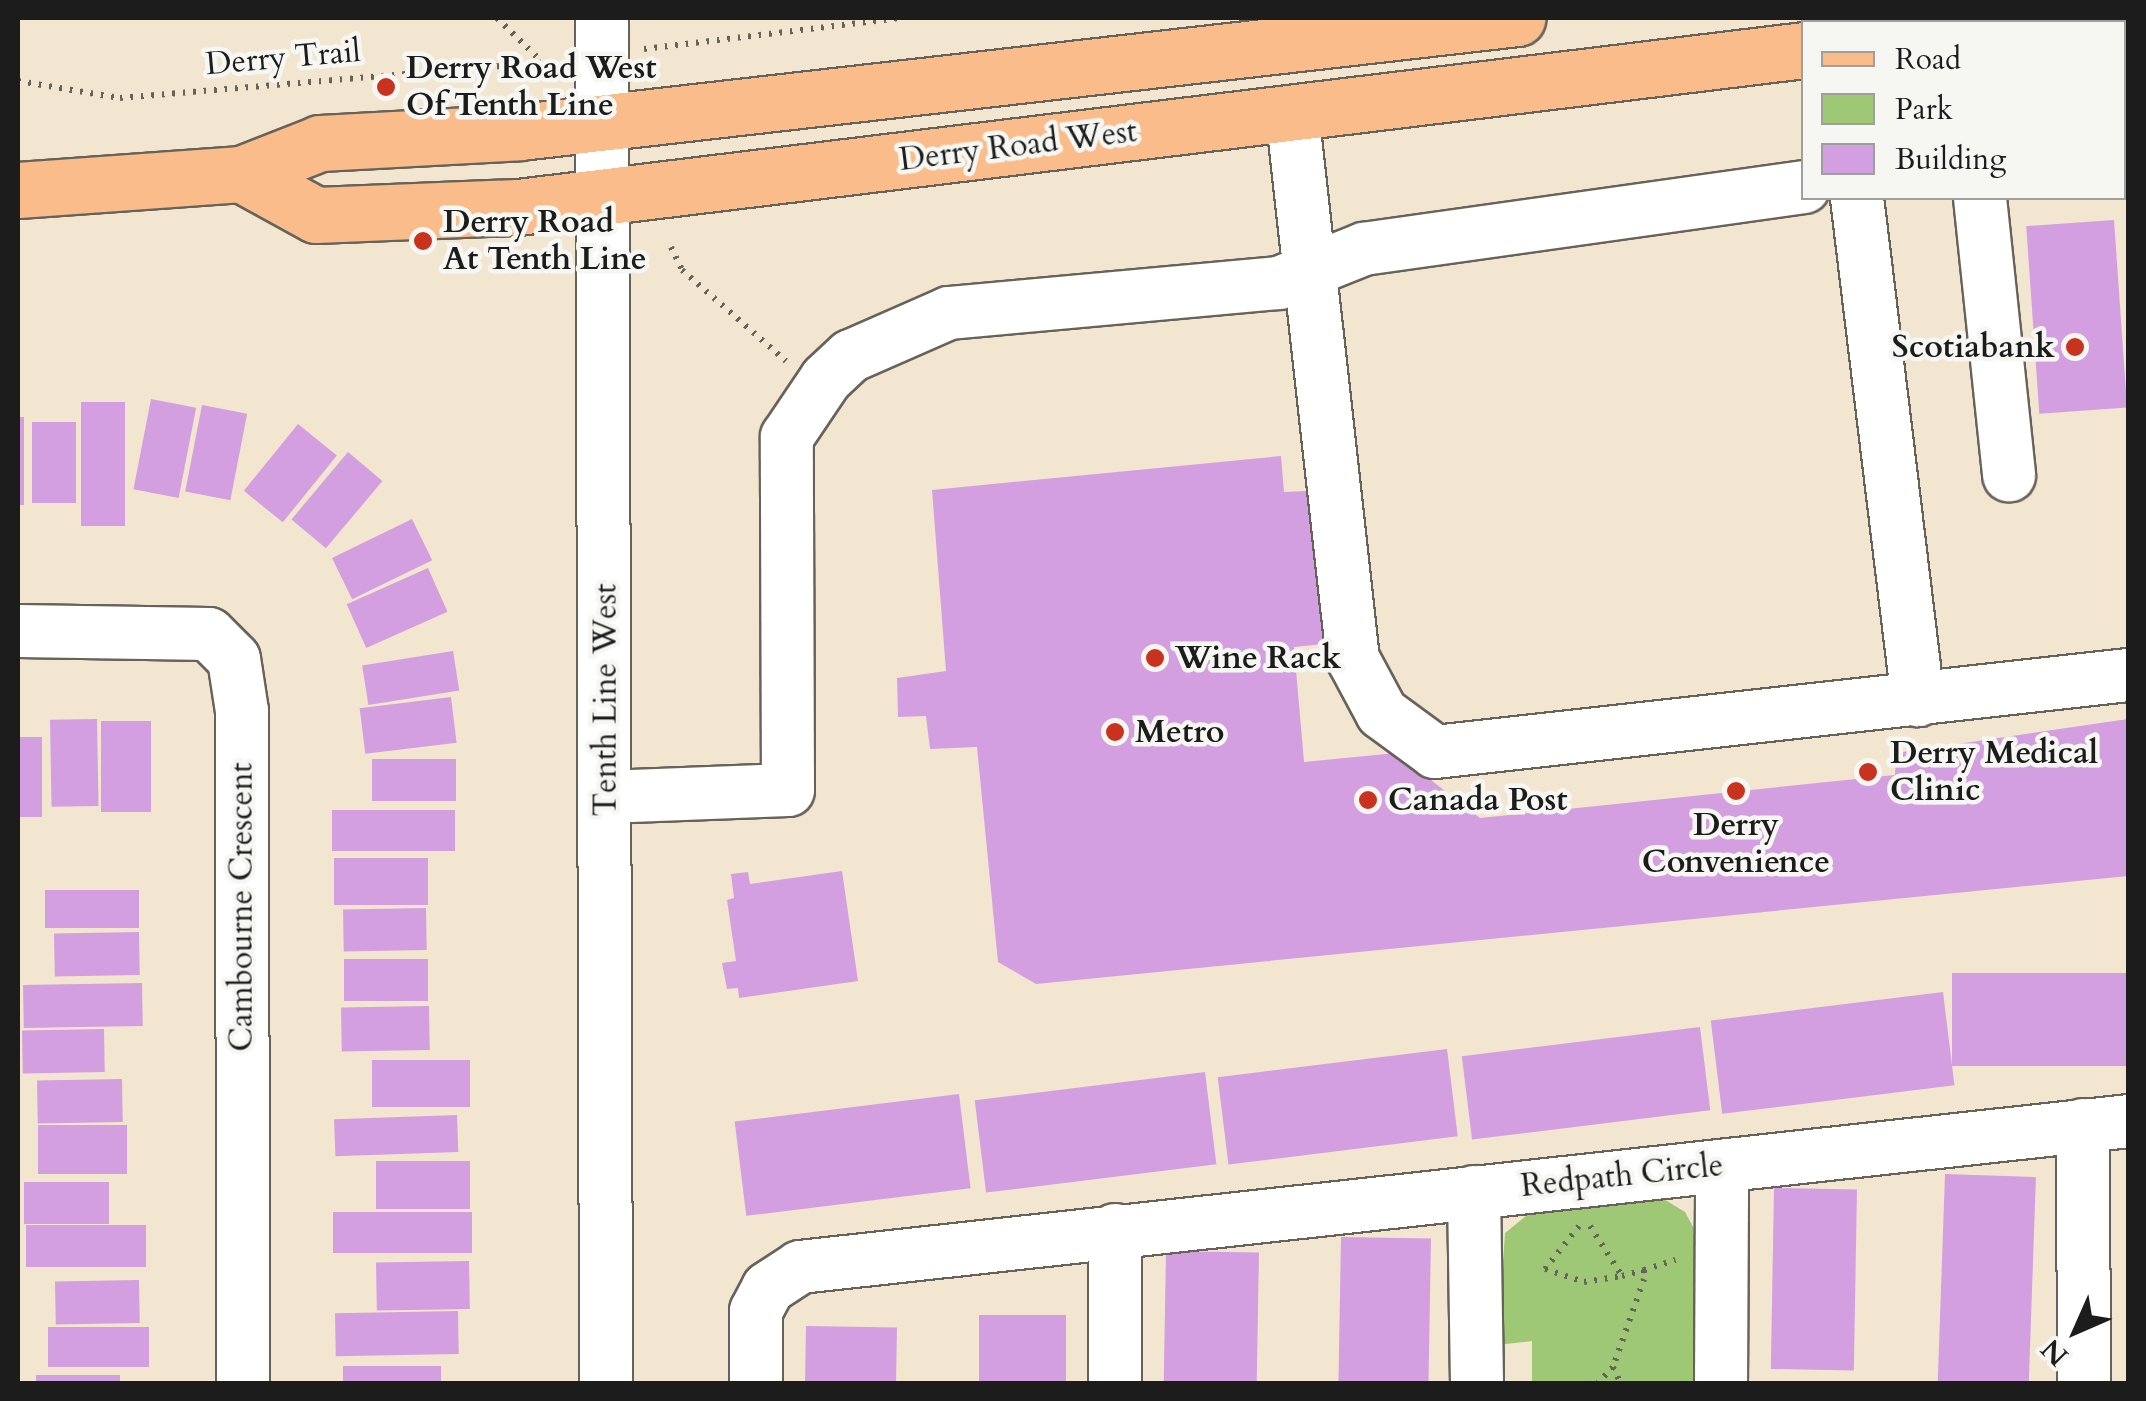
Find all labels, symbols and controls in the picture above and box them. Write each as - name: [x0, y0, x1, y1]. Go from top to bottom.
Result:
- legend: [1801, 20, 2126, 200]
- street label: Derry Trail: [204, 32, 362, 84]
- text: Road: [1895, 39, 1961, 80]
- place label: Derry Road West Of Tenth Line: [406, 50, 657, 125]
- marker: Derry Road West Of Tenth Line: [375, 76, 397, 98]
- text: Park: [1895, 89, 1953, 130]
- street label: Derry Road West: [897, 112, 1139, 180]
- text: Building: [1895, 139, 2006, 180]
- place label: Derry Road At Tenth Line: [443, 204, 647, 279]
- marker: Derry Road At Tenth Line: [412, 230, 434, 252]
- place label: Scotiabank: [1892, 328, 2055, 366]
- marker: Scotiabank: [2064, 336, 2086, 358]
- street label: Tenth Line West: [587, 584, 625, 816]
- place label: Wine Rack: [1175, 639, 1341, 677]
- marker: Wine Rack: [1144, 647, 1166, 669]
- place label: Metro: [1135, 713, 1224, 751]
- marker: Metro: [1104, 721, 1126, 743]
- place label: Derry Medical Clinic: [1890, 735, 2098, 810]
- marker: Derry Medical Clinic: [1855, 759, 1881, 785]
- street label: Cambourne Crescent: [223, 762, 261, 1052]
- marker: Derry Convenience: [1725, 780, 1747, 802]
- place label: Canada Post: [1388, 781, 1568, 819]
- marker: Canada Post: [1357, 789, 1379, 811]
- place label: Derry Convenience: [1642, 807, 1830, 882]
- street label: Redpath Circle: [1519, 1146, 1725, 1206]
- north arrow: [2026, 1281, 2126, 1381]
- text: N: [2033, 1330, 2077, 1374]

